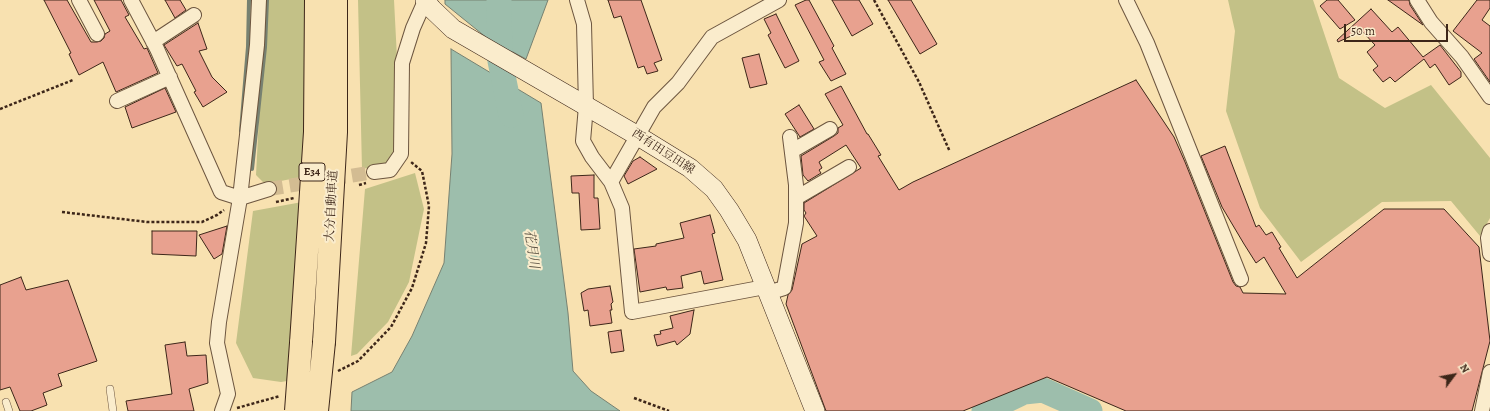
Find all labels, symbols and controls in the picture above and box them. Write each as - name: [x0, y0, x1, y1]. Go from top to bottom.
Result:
- scale bar: [1346, 16, 1450, 42]
- text: 50 m: [1351, 23, 1375, 39]
- street label: 西有田豆田線: [629, 126, 697, 178]
- road number: E34: [299, 163, 325, 181]
- street label: 大分自動車道: [323, 170, 341, 242]
- water label: 花月川: [521, 229, 541, 269]
- north arrow: [1434, 355, 1474, 395]
- text: N: [1456, 361, 1473, 376]

